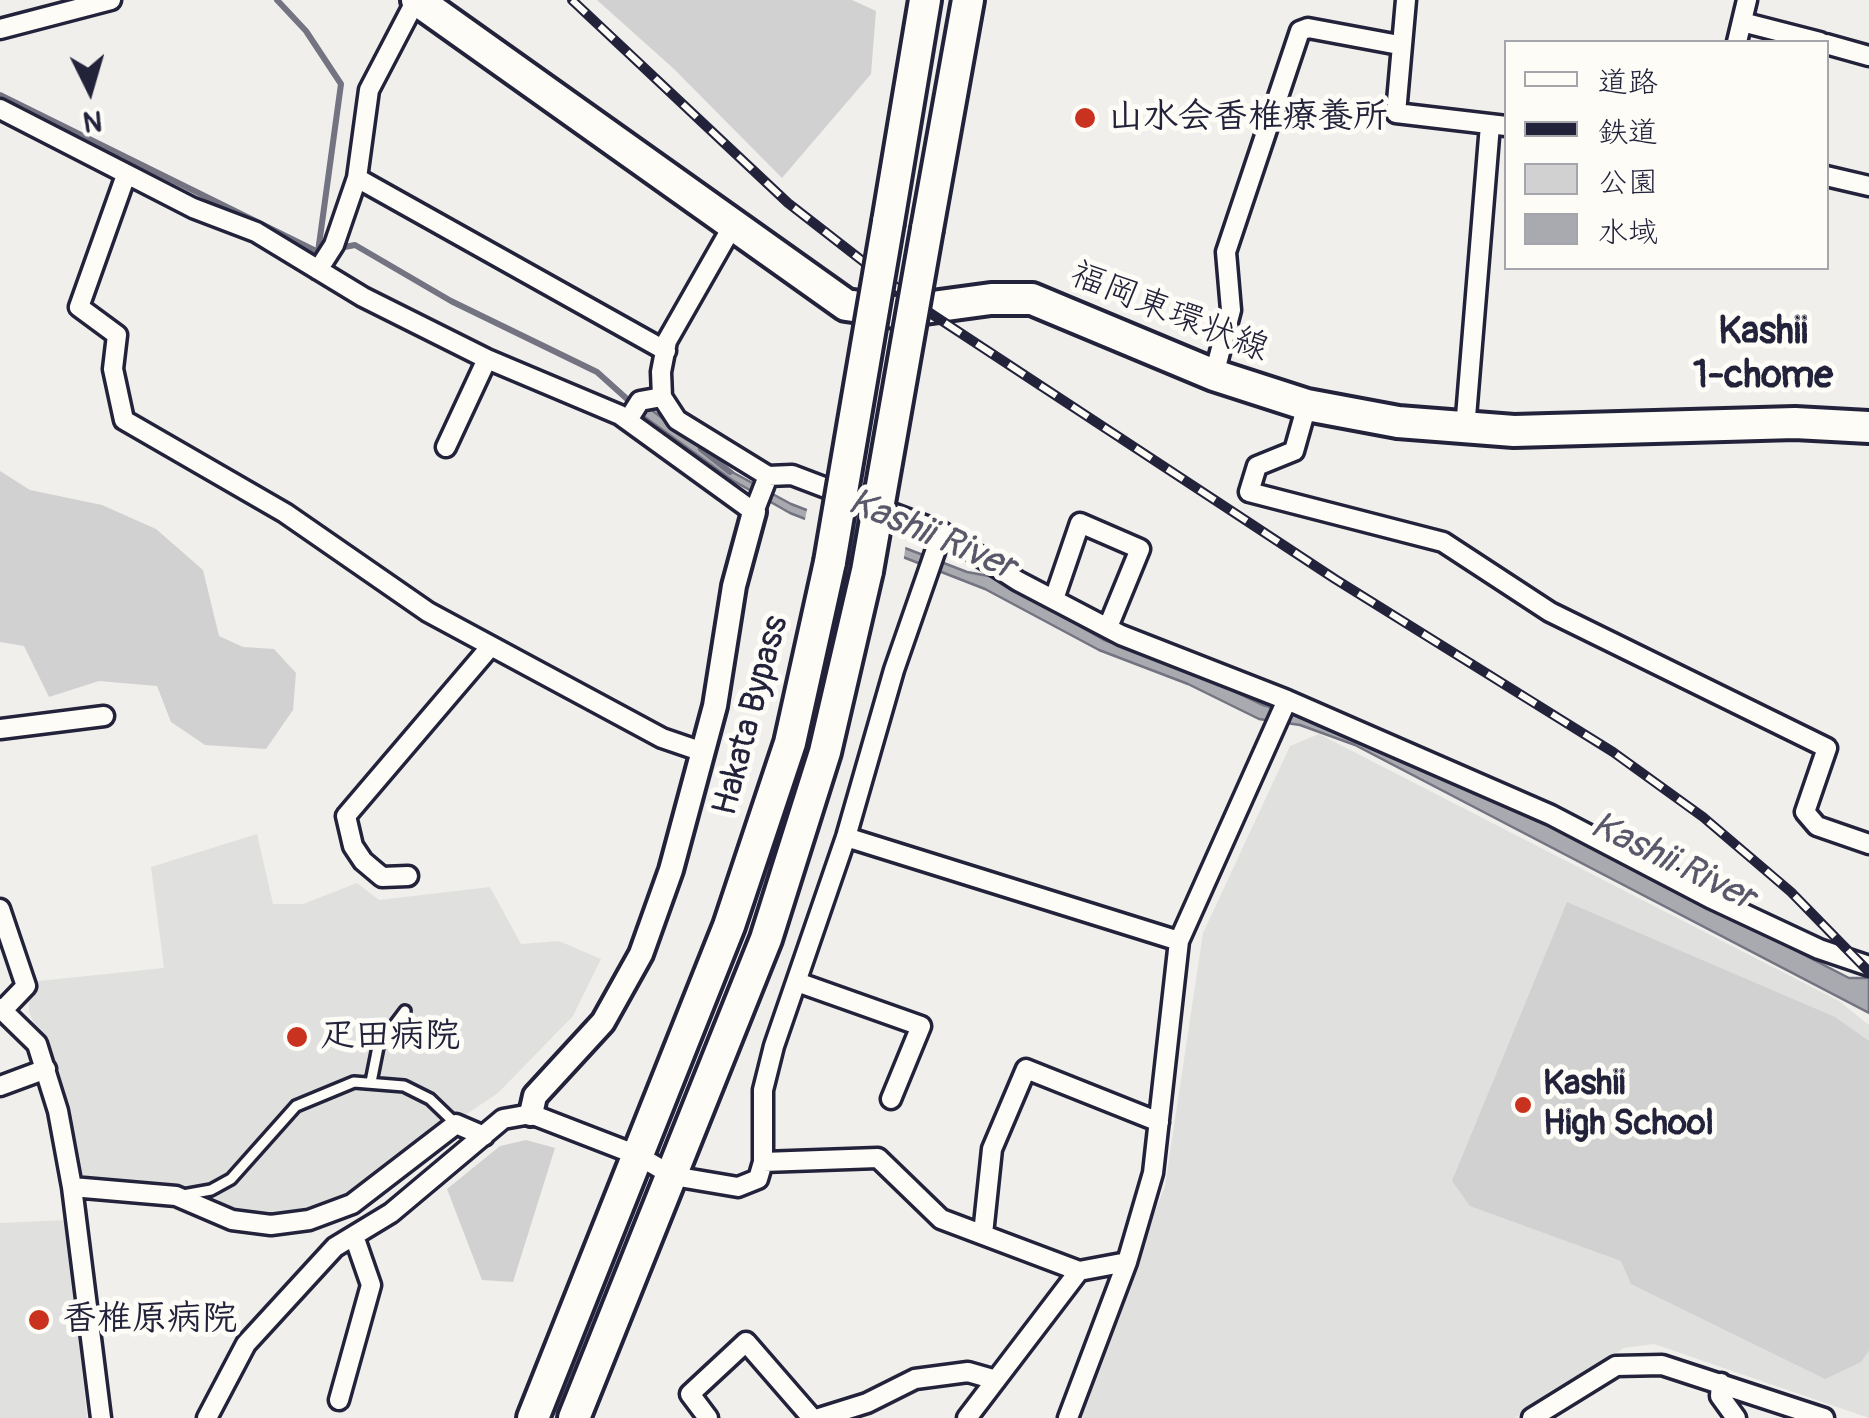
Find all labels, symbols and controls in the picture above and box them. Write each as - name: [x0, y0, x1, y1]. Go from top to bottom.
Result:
- north arrow: [40, 40, 140, 140]
- legend: [1504, 40, 1829, 270]
- text: 道路: [1598, 64, 1658, 101]
- place label: 山水会香椎療養所: [1108, 97, 1388, 139]
- text: N: [82, 102, 104, 139]
- marker: 山水会香椎療養所: [1072, 105, 1098, 131]
- text: 鉄道: [1598, 114, 1658, 151]
- text: 公園: [1598, 164, 1658, 201]
- text: 水域: [1598, 214, 1658, 251]
- street label: 福岡東環状線: [1064, 254, 1274, 372]
- district label: Kashii 1-chome: [1693, 310, 1833, 399]
- water label: Kashii River: [841, 480, 1021, 592]
- street label: Hakata Bypass: [705, 612, 799, 820]
- water label: Kashii River: [1583, 804, 1761, 922]
- place label: 疋田病院: [320, 1016, 460, 1058]
- marker: 疋田病院: [284, 1024, 310, 1050]
- place label: Kashii High School: [1543, 1064, 1714, 1146]
- marker: Kashii High School: [1512, 1094, 1534, 1116]
- place label: 香椎原病院: [62, 1299, 237, 1341]
- marker: 香椎原病院: [26, 1307, 52, 1333]

